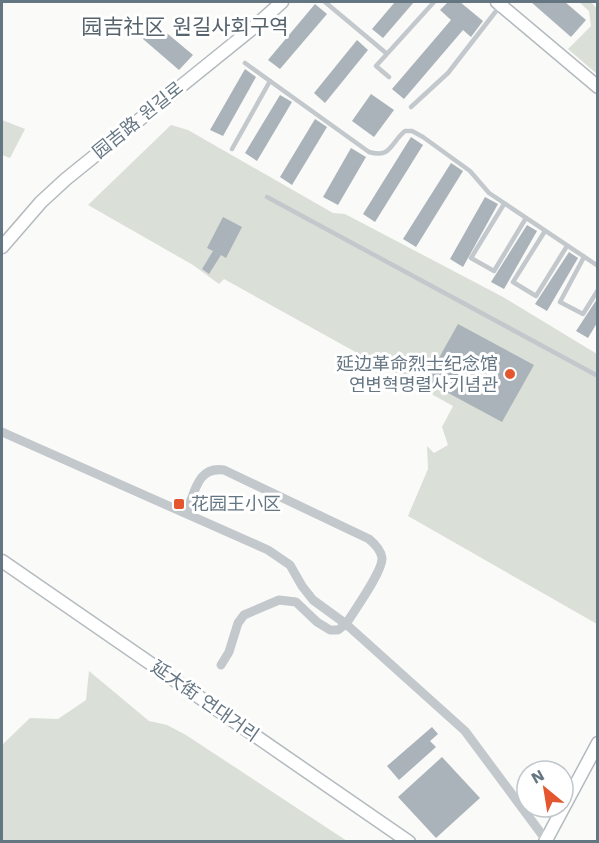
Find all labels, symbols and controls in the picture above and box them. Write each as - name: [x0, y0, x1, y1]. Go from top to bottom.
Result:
- district label: 园吉社区 원길사회구역: [81, 14, 289, 39]
- street label: 园吉路 원길로: [88, 77, 187, 162]
- place label: 延边革命烈士纪念馆 연변혁명렬사기념관: [336, 353, 498, 395]
- marker: 延边革命烈士纪念馆 연변혁명렬사기념관: [503, 367, 517, 381]
- place label: 花园王小区: [191, 493, 281, 514]
- marker: 花园王小区: [172, 497, 186, 511]
- street label: 延大街 연대거리: [147, 656, 263, 745]
- north arrow: [515, 759, 575, 819]
- text: N: [528, 765, 548, 788]

